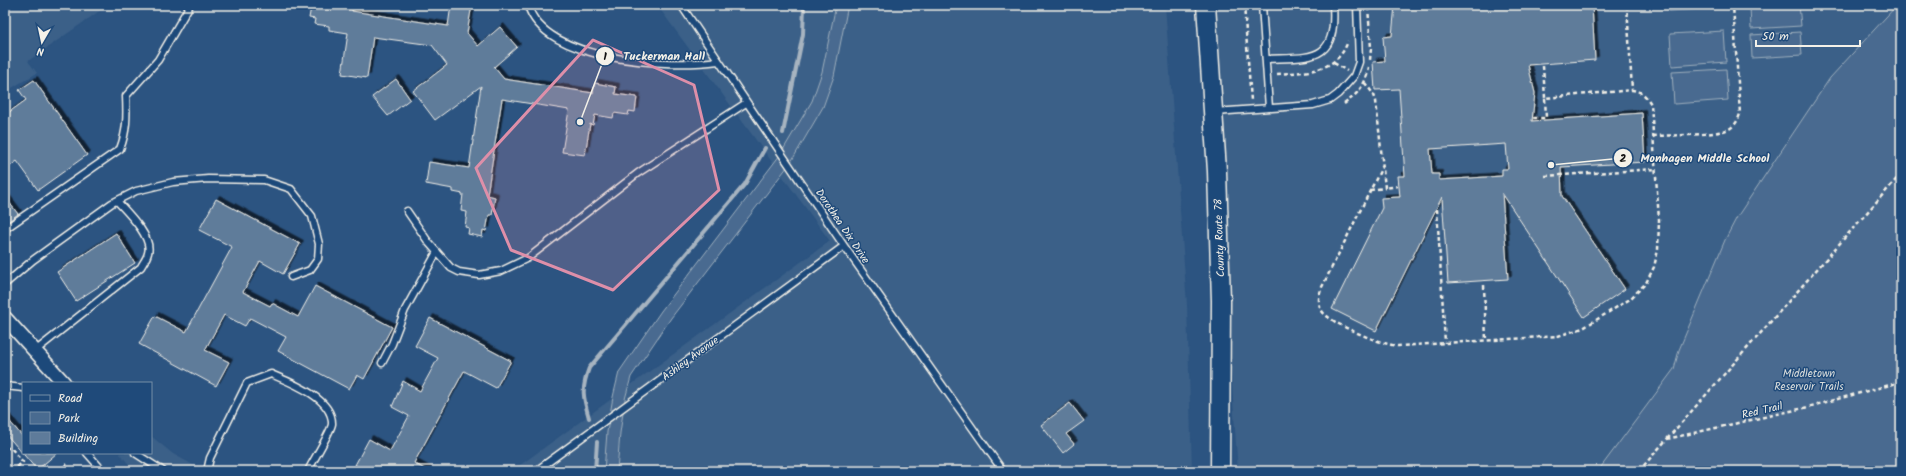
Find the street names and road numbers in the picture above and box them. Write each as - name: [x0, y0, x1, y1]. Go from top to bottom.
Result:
- street label: Dorothea Dix Drive: [810, 185, 874, 268]
- street label: County Route 78: [1210, 198, 1230, 278]
- street label: Ashley Avenue: [658, 332, 723, 386]
- street label: Red Trail: [1740, 397, 1785, 424]

